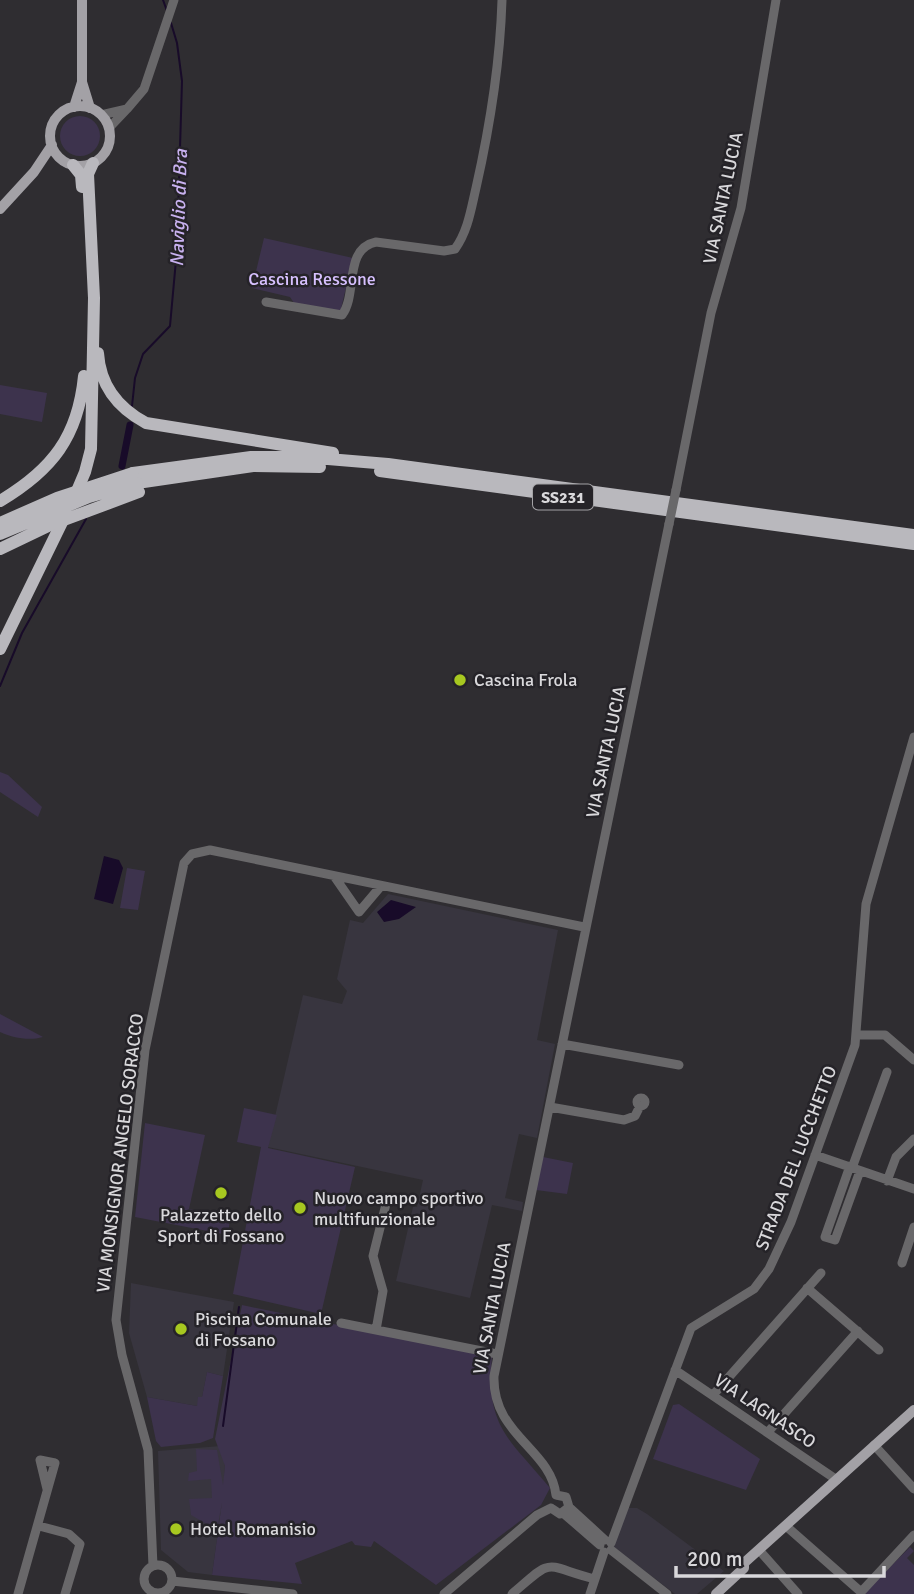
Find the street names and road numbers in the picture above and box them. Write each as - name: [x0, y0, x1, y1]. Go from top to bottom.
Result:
- street label: VIA SANTA LUCIA: [698, 130, 748, 266]
- road number: SS231: [533, 484, 593, 510]
- street label: VIA SANTA LUCIA: [581, 684, 631, 820]
- street label: VIA MONSIGNOR ANGELO SORACCO: [92, 1012, 148, 1294]
- street label: STRADA DEL LUCCHETTO: [751, 1063, 841, 1253]
- street label: VIA SANTA LUCIA: [468, 1240, 516, 1376]
- street label: VIA LAGNASCO: [710, 1369, 820, 1453]

